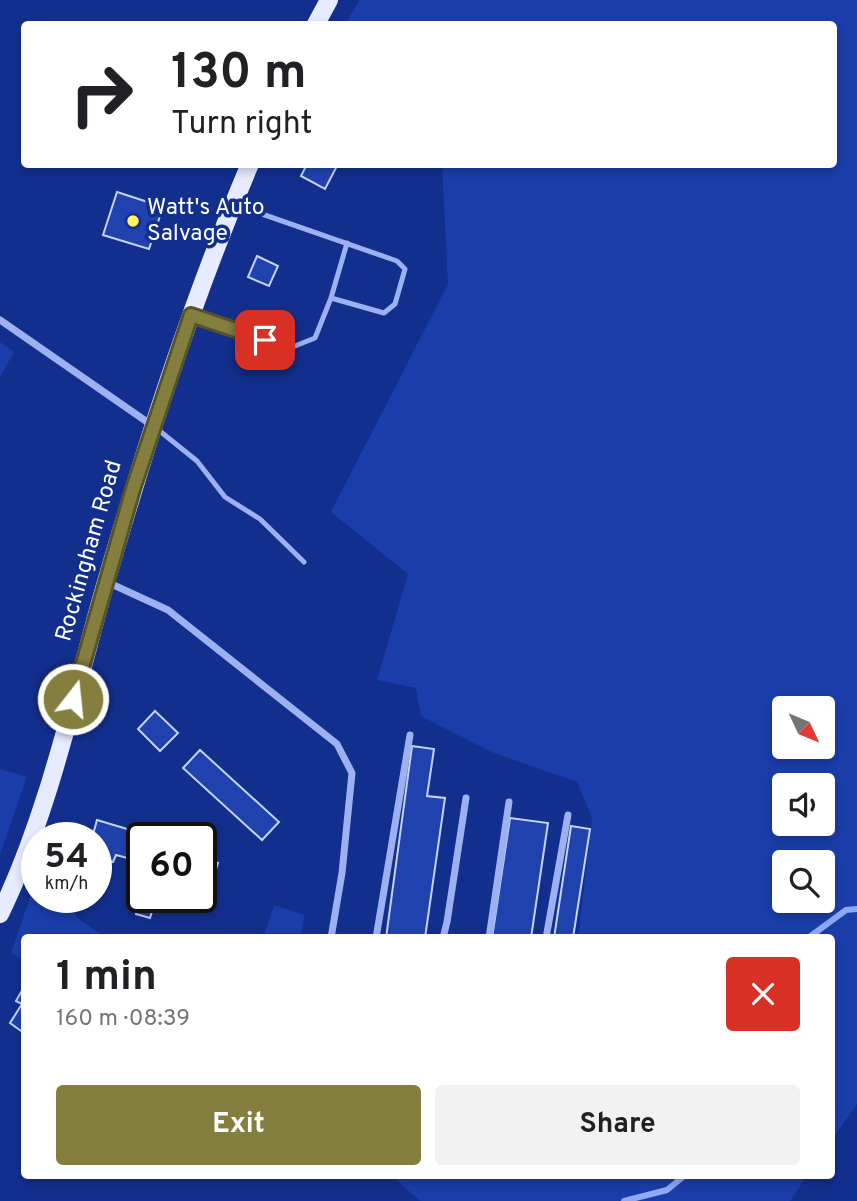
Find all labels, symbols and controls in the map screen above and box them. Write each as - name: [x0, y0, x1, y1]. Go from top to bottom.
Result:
- text: 130 m: [171, 44, 307, 106]
- icon: right: [56, 49, 147, 140]
- text: Turn right: [171, 105, 313, 145]
- place label: Watt's Auto Salvage: [147, 194, 264, 249]
- marker: Watt's Auto Salvage: [125, 213, 141, 229]
- pin: [235, 310, 295, 370]
- icon: arrive: [246, 321, 284, 359]
- street label: Rockingham Road: [50, 457, 130, 645]
- position arrow: [36, 662, 110, 736]
- north arrow: [772, 696, 835, 760]
- map controls: [772, 696, 835, 913]
- button: sound: [772, 773, 835, 836]
- speed limit sign: 60: [126, 822, 217, 913]
- text: 54: [44, 836, 89, 880]
- button: search: [772, 850, 835, 913]
- text: km/h: [45, 873, 88, 896]
- text: 1 min: [56, 952, 157, 1005]
- button: close: [726, 957, 800, 1031]
- text: 160 m · 08:39: [56, 1005, 190, 1034]
- button: Exit: [56, 1085, 421, 1165]
- button: Share: [435, 1085, 800, 1165]

